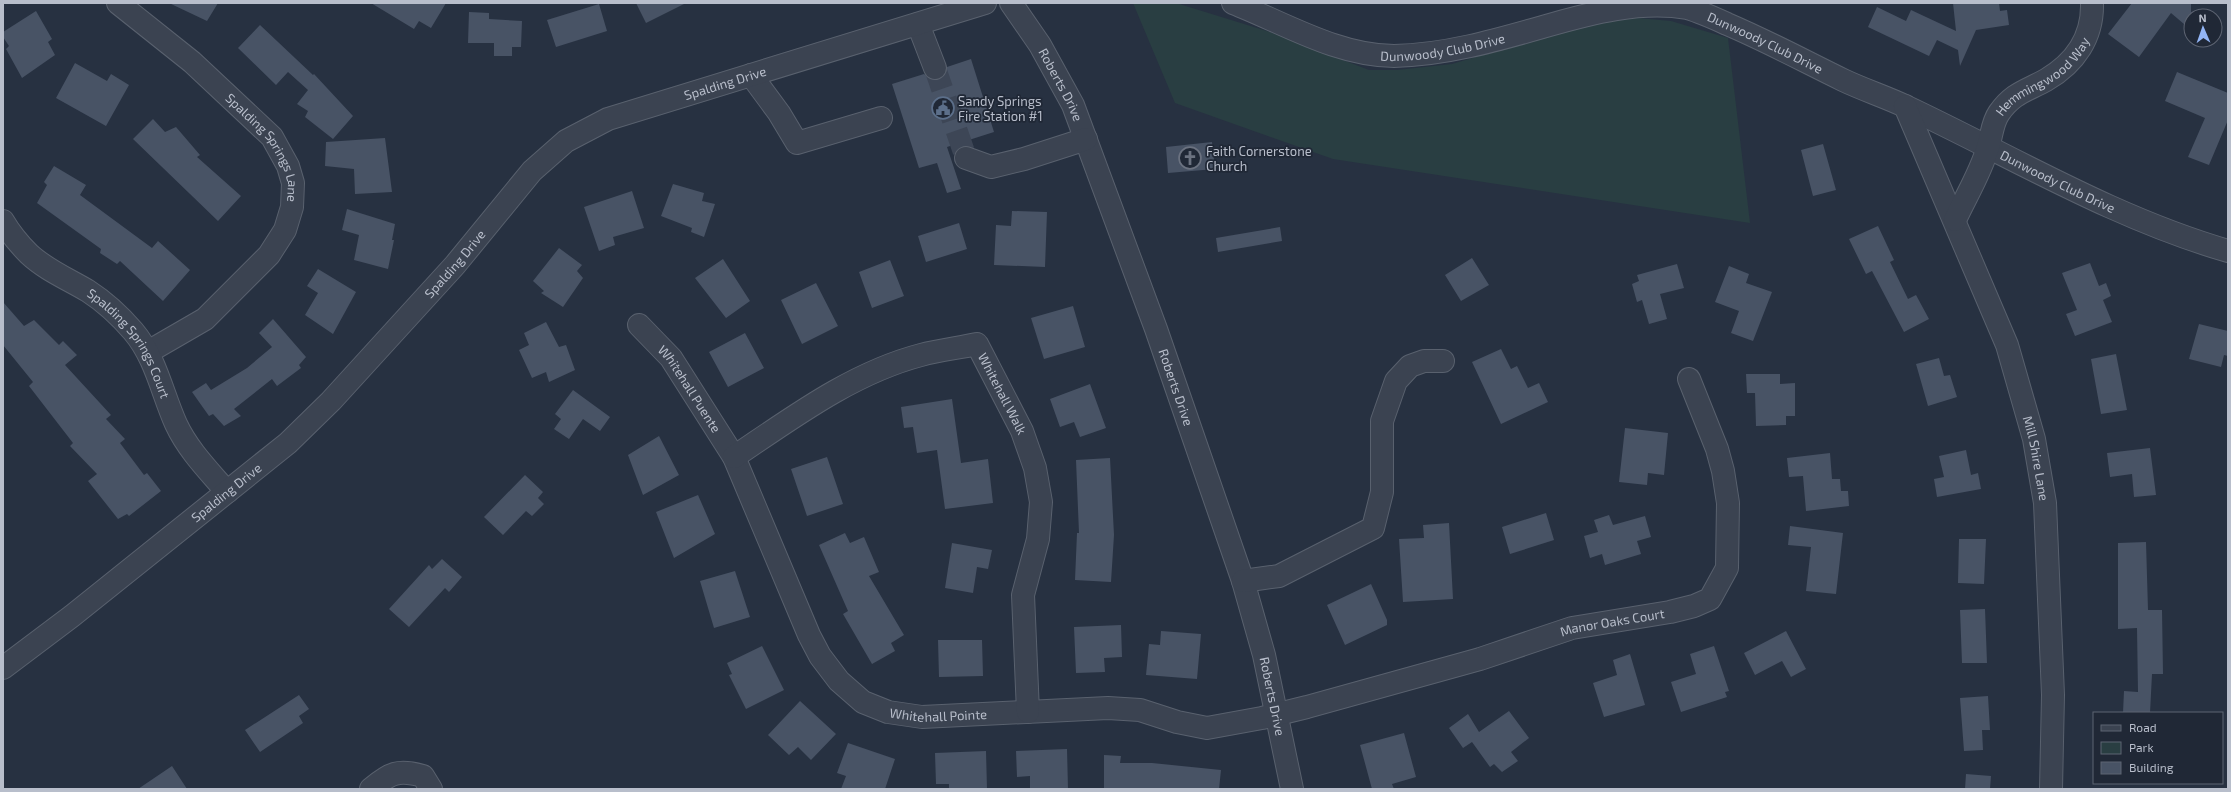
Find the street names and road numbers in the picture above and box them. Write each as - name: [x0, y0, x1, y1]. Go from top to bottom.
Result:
- street label: Dunwoody Club Drive: [1705, 8, 1826, 77]
- street label: Dunwoody Club Drive: [1380, 30, 1507, 64]
- street label: Hemmingwood Way: [1992, 34, 2093, 119]
- street label: Roberts Drive: [1035, 45, 1086, 123]
- street label: Spalding Drive: [682, 63, 768, 103]
- street label: Spalding Springs Lane: [222, 90, 301, 202]
- street label: Dunwoody Club Drive: [1998, 147, 2118, 216]
- street label: Spalding Drive: [421, 226, 489, 301]
- street label: Spalding Springs Court: [84, 285, 173, 401]
- street label: Whitehall Puente: [655, 342, 724, 436]
- street label: Roberts Drive: [1155, 347, 1197, 428]
- street label: Whitehall Walk: [975, 350, 1031, 437]
- street label: Mill Shire Lane: [2020, 414, 2052, 502]
- street label: Spalding Drive: [188, 460, 264, 525]
- street label: Manor Oaks Court: [1558, 605, 1666, 639]
- street label: Roberts Drive: [1257, 655, 1289, 737]
- street label: Whitehall Pointe: [889, 704, 987, 725]

